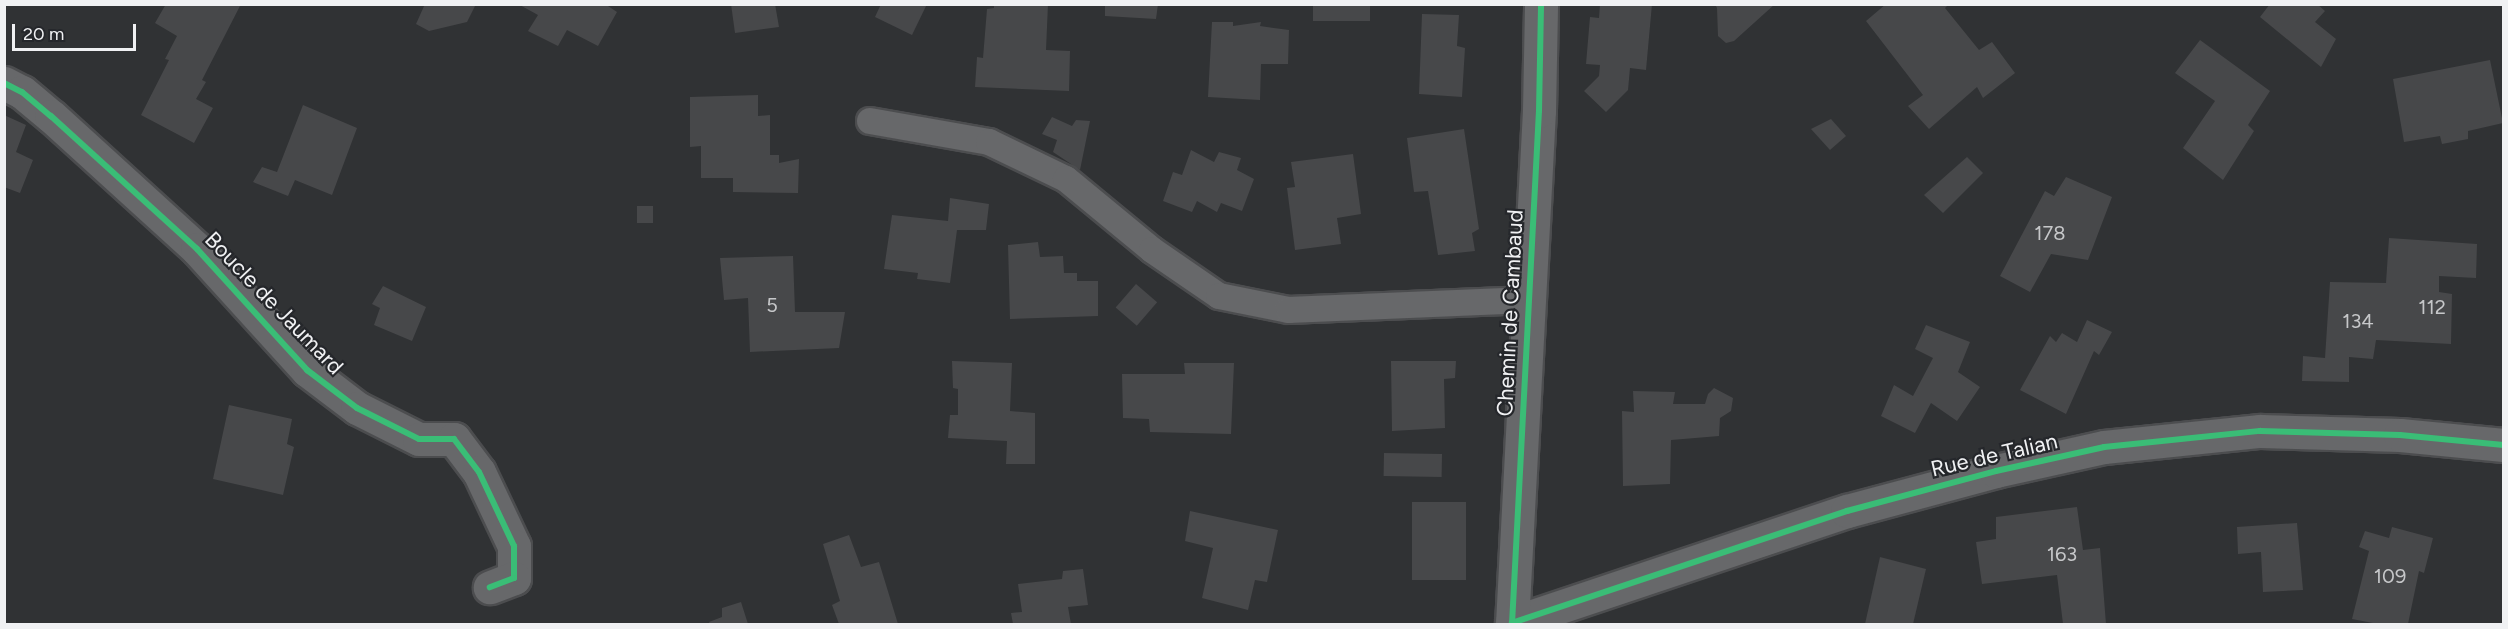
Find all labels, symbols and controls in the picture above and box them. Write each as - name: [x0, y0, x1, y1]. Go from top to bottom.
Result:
- scale bar: [15, 12, 140, 50]
- text: 20 m: [23, 23, 64, 45]
- street label: Chemin de Cambaud: [1491, 209, 1529, 417]
- house number: 178: [2034, 221, 2066, 245]
- street label: Boucle de Jaumard: [199, 226, 349, 380]
- house number: 5: [766, 293, 778, 317]
- house number: 112: [2418, 295, 2446, 319]
- house number: 134: [2342, 309, 2374, 333]
- street label: Rue de Talian: [1928, 428, 2060, 482]
- house number: 163: [2047, 542, 2077, 566]
- house number: 109: [2374, 564, 2406, 588]

